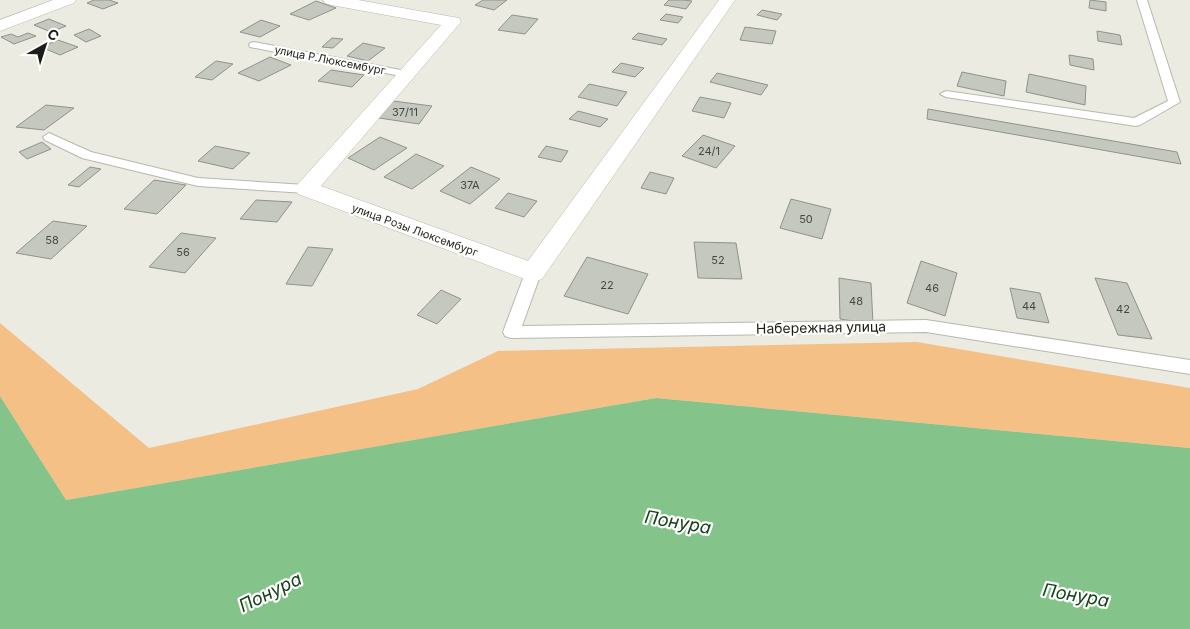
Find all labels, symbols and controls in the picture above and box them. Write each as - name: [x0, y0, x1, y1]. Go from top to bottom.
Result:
- north arrow: [20, 20, 70, 70]
- text: С: [44, 25, 63, 44]
- street label: улица Р.Люксембург: [273, 42, 387, 78]
- house number: 37/11: [392, 105, 418, 119]
- house number: 24/1: [698, 144, 720, 158]
- house number: 37А: [460, 178, 480, 192]
- street label: улица Розы Люксембург: [350, 201, 480, 259]
- house number: 50: [799, 212, 813, 226]
- house number: 58: [45, 233, 59, 247]
- house number: 56: [176, 245, 190, 259]
- house number: 52: [711, 253, 725, 267]
- house number: 22: [600, 278, 614, 292]
- house number: 46: [925, 281, 939, 295]
- house number: 48: [849, 294, 863, 308]
- house number: 44: [1022, 299, 1036, 313]
- house number: 42: [1116, 302, 1130, 316]
- street label: Набережная улица: [756, 317, 886, 337]
- water label: Понура: [643, 506, 713, 538]
- water label: Понура: [235, 568, 305, 616]
- water label: Понура: [1041, 579, 1111, 611]

